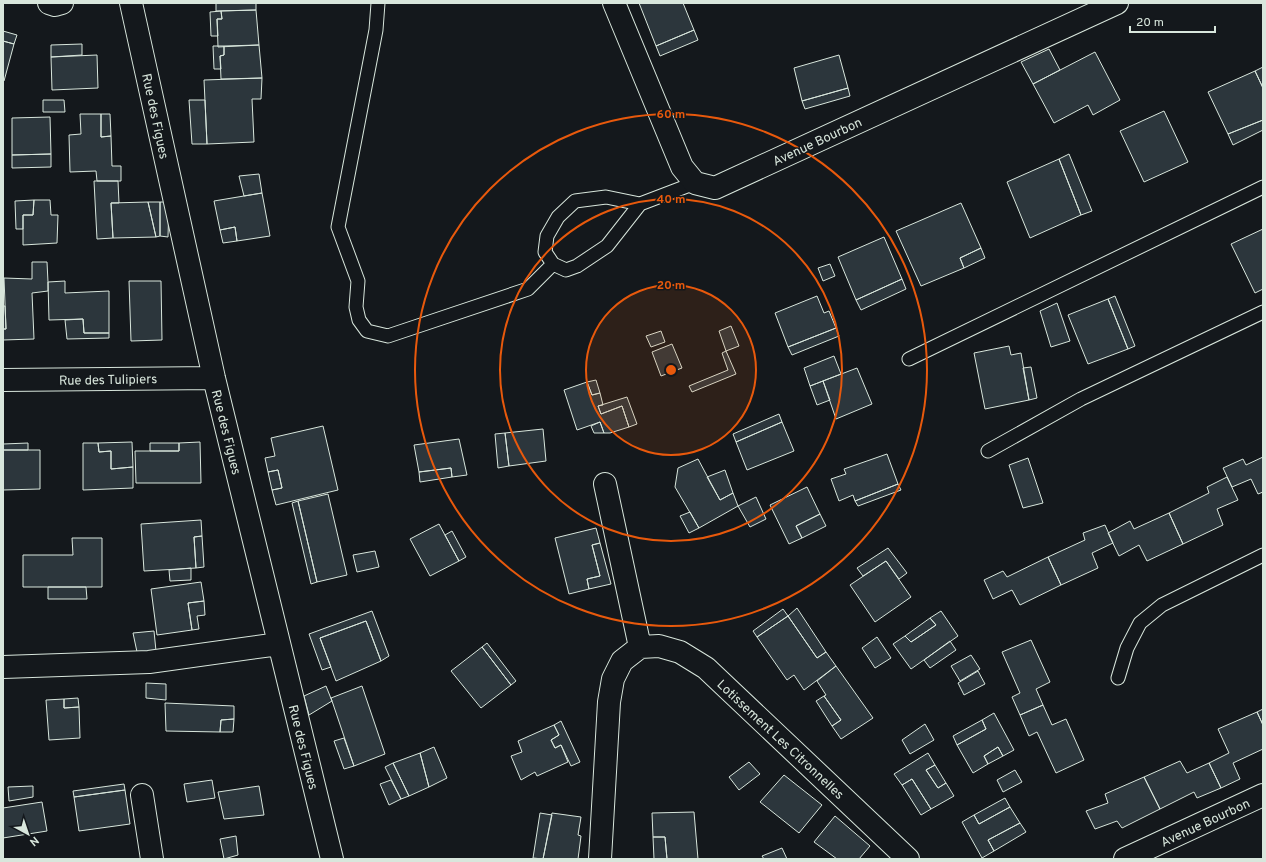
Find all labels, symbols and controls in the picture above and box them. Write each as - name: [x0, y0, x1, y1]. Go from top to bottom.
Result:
- scale bar: [1130, 8, 1215, 34]
- text: 20 m: [1136, 15, 1164, 31]
- street label: Rue des Figues: [137, 72, 171, 161]
- text: 60 m: [657, 107, 685, 123]
- street label: Avenue Bourbon: [771, 115, 865, 171]
- text: 40 m: [656, 192, 686, 208]
- text: 20 m: [657, 278, 685, 294]
- centre of rings: [664, 363, 678, 377]
- street label: Rue des Tulipiers: [59, 372, 157, 390]
- street label: Rue des Figues: [207, 388, 243, 477]
- street label: Lotissement Les Citronnelles: [713, 677, 847, 804]
- street label: Rue des Figues: [284, 703, 320, 792]
- street label: Avenue Bourbon: [1159, 796, 1253, 852]
- north arrow: [8, 814, 48, 854]
- text: N: [26, 833, 41, 849]

